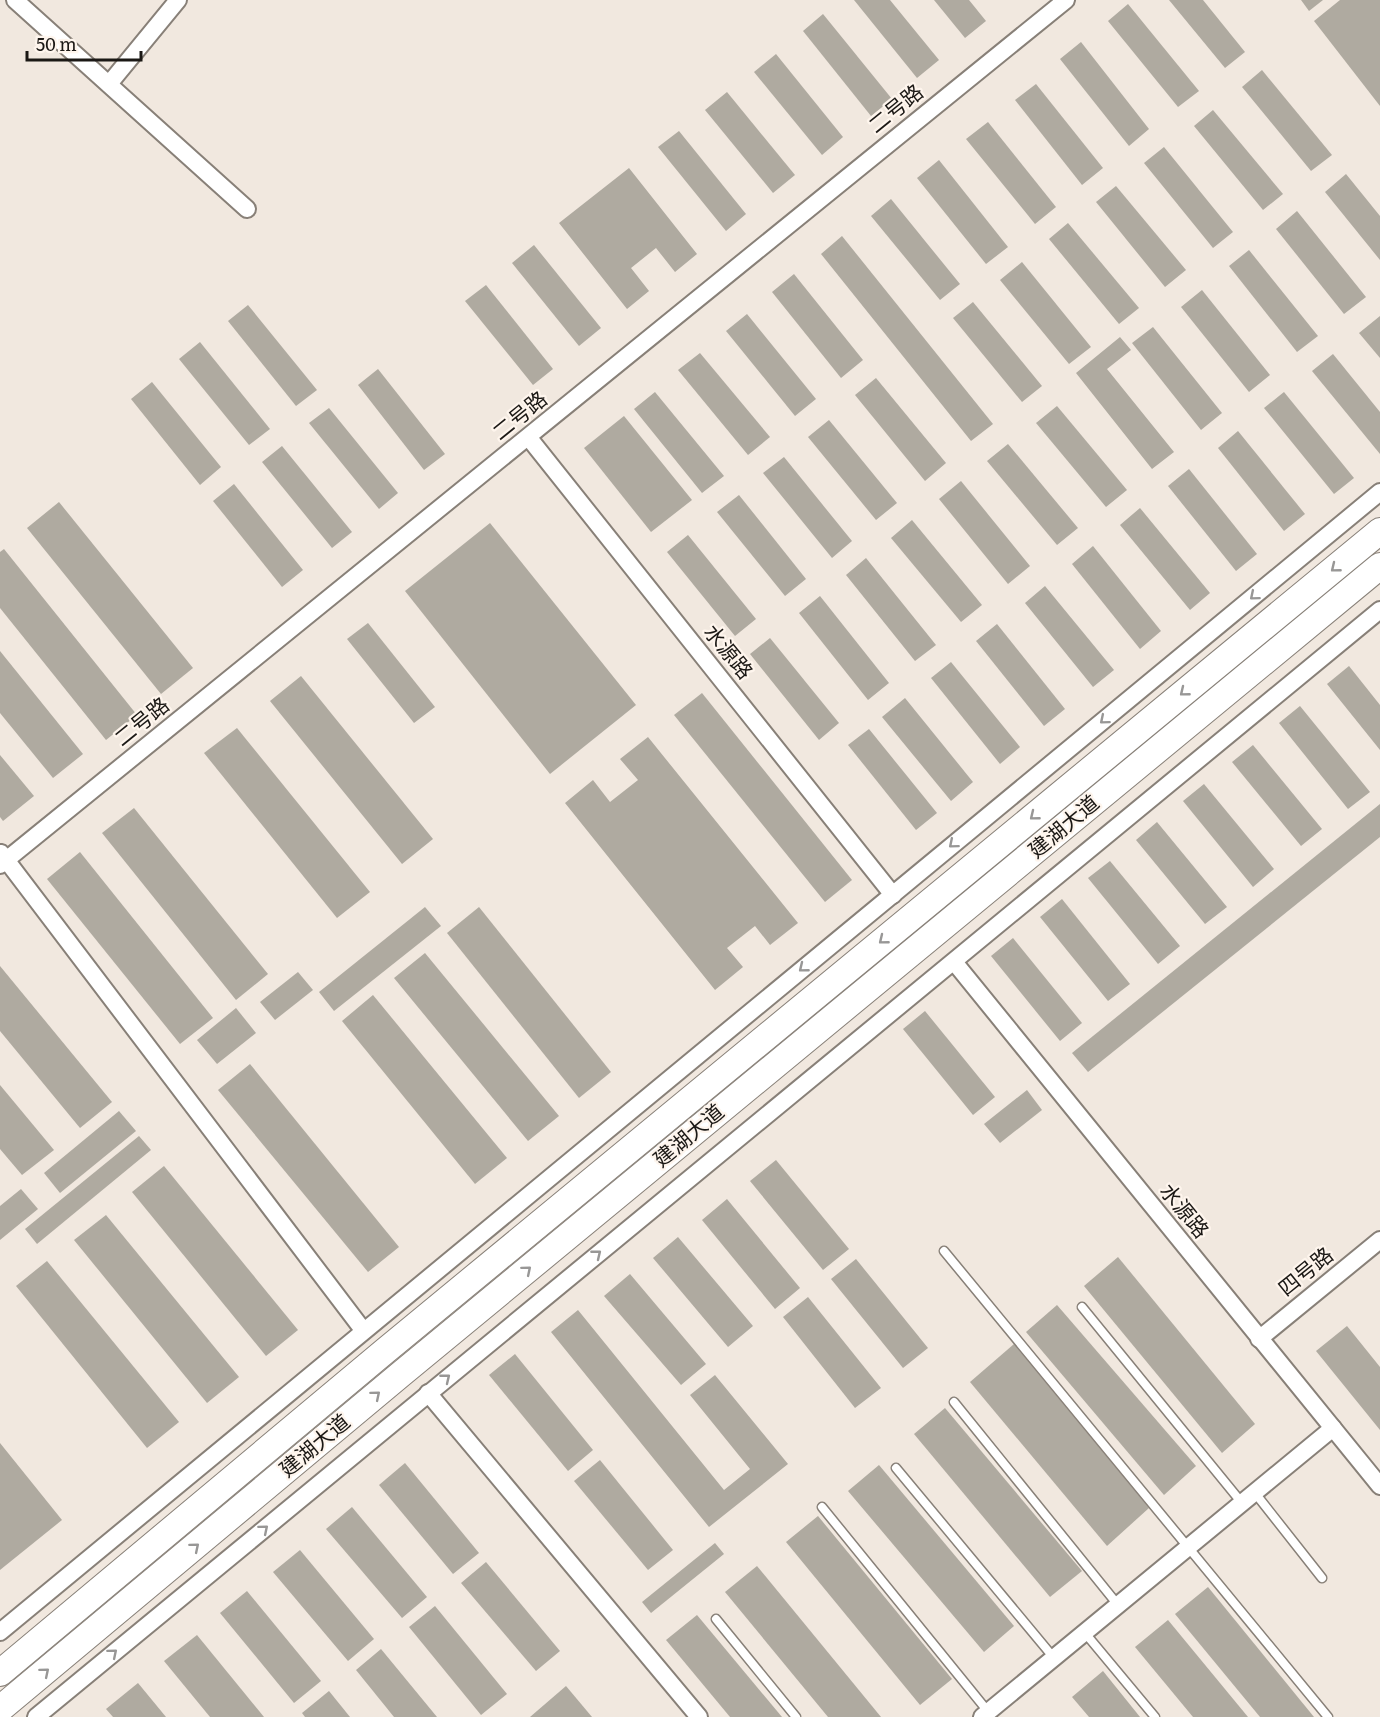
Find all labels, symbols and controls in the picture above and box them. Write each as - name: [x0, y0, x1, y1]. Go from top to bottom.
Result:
- scale bar: [27, 24, 141, 62]
- text: 50 m: [36, 30, 77, 57]
- street label: 二号路: [860, 75, 929, 139]
- street label: 二号路: [484, 382, 553, 446]
- one-way arrow: [1331, 561, 1342, 572]
- one-way arrow: [1250, 588, 1261, 599]
- street label: 水源路: [698, 616, 762, 685]
- one-way arrow: [1180, 685, 1191, 696]
- street label: 二号路: [106, 688, 175, 752]
- one-way arrow: [1100, 713, 1111, 724]
- street label: 建湖大道: [1020, 786, 1105, 864]
- one-way arrow: [1030, 809, 1041, 820]
- one-way arrow: [949, 837, 960, 848]
- one-way arrow: [879, 933, 890, 944]
- one-way arrow: [799, 961, 810, 972]
- street label: 建湖大道: [645, 1095, 730, 1173]
- street label: 水源路: [1154, 1175, 1218, 1244]
- street label: 四号路: [1270, 1238, 1339, 1302]
- one-way arrow: [591, 1251, 602, 1262]
- one-way arrow: [520, 1267, 531, 1278]
- one-way arrow: [439, 1374, 450, 1385]
- one-way arrow: [369, 1391, 380, 1402]
- street label: 建湖大道: [271, 1405, 356, 1483]
- one-way arrow: [257, 1525, 268, 1536]
- one-way arrow: [188, 1543, 199, 1554]
- one-way arrow: [106, 1649, 117, 1660]
- one-way arrow: [38, 1668, 49, 1679]

